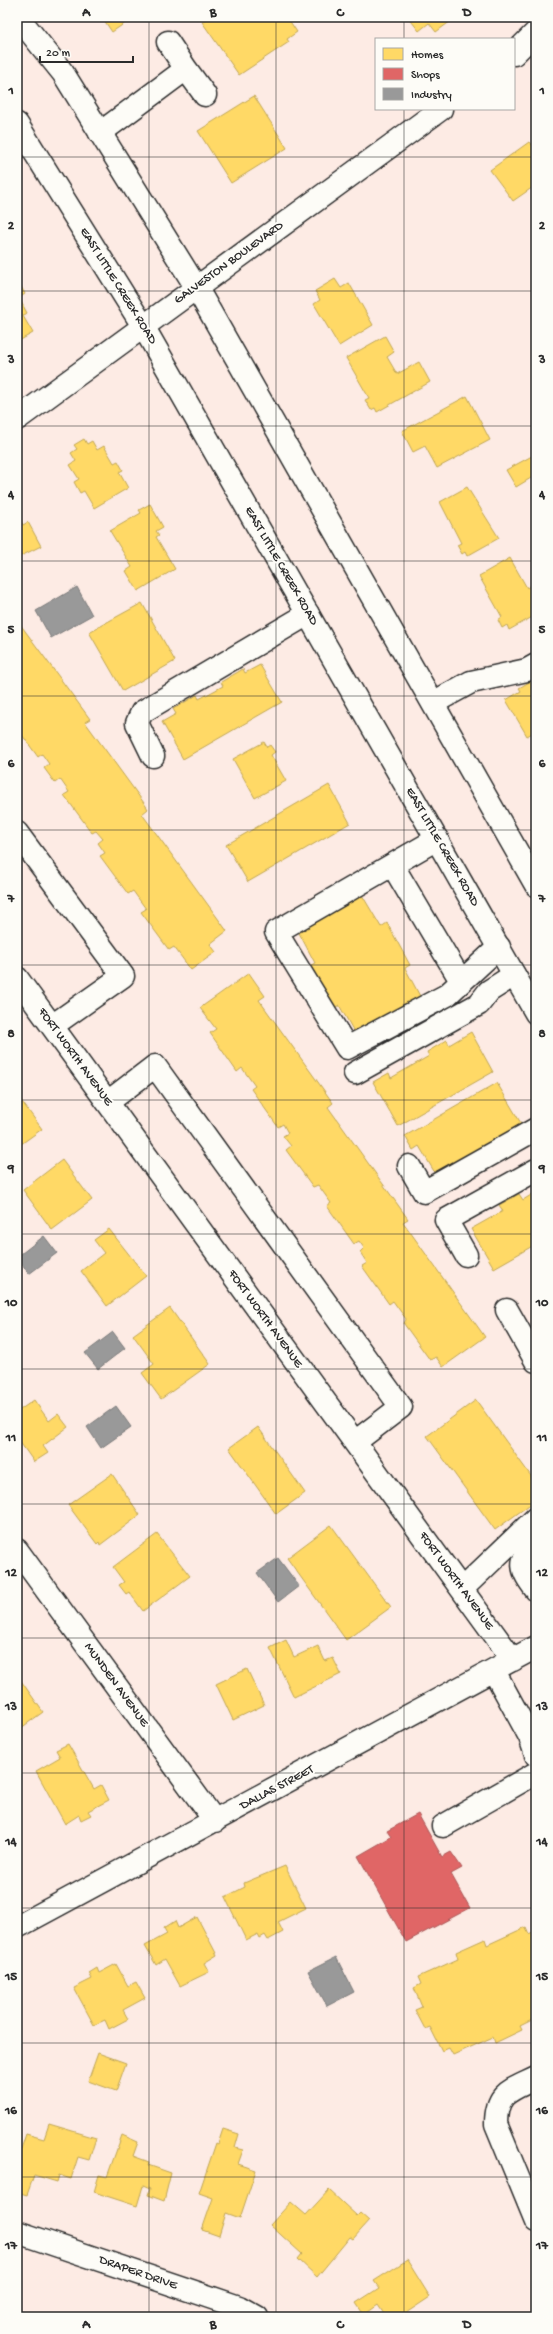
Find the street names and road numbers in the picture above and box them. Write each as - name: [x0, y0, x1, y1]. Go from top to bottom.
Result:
- street label: GALVESTON BOULEVARD: [171, 218, 287, 308]
- street label: EAST LITTLE CREEK ROAD: [76, 225, 160, 348]
- street label: EAST LITTLE CREEK ROAD: [241, 504, 321, 629]
- street label: EAST LITTLE CREEK ROAD: [402, 785, 482, 910]
- street label: FORT WORTH AVENUE: [34, 1004, 116, 1110]
- street label: FORT WORTH AVENUE: [224, 1266, 306, 1372]
- street label: FORT WORTH AVENUE: [415, 1528, 497, 1634]
- street label: MUNDEN AVENUE: [80, 1640, 152, 1731]
- street label: DALLAS STREET: [237, 1762, 317, 1814]
- street label: DRAPER DRIVE: [96, 2252, 180, 2294]

